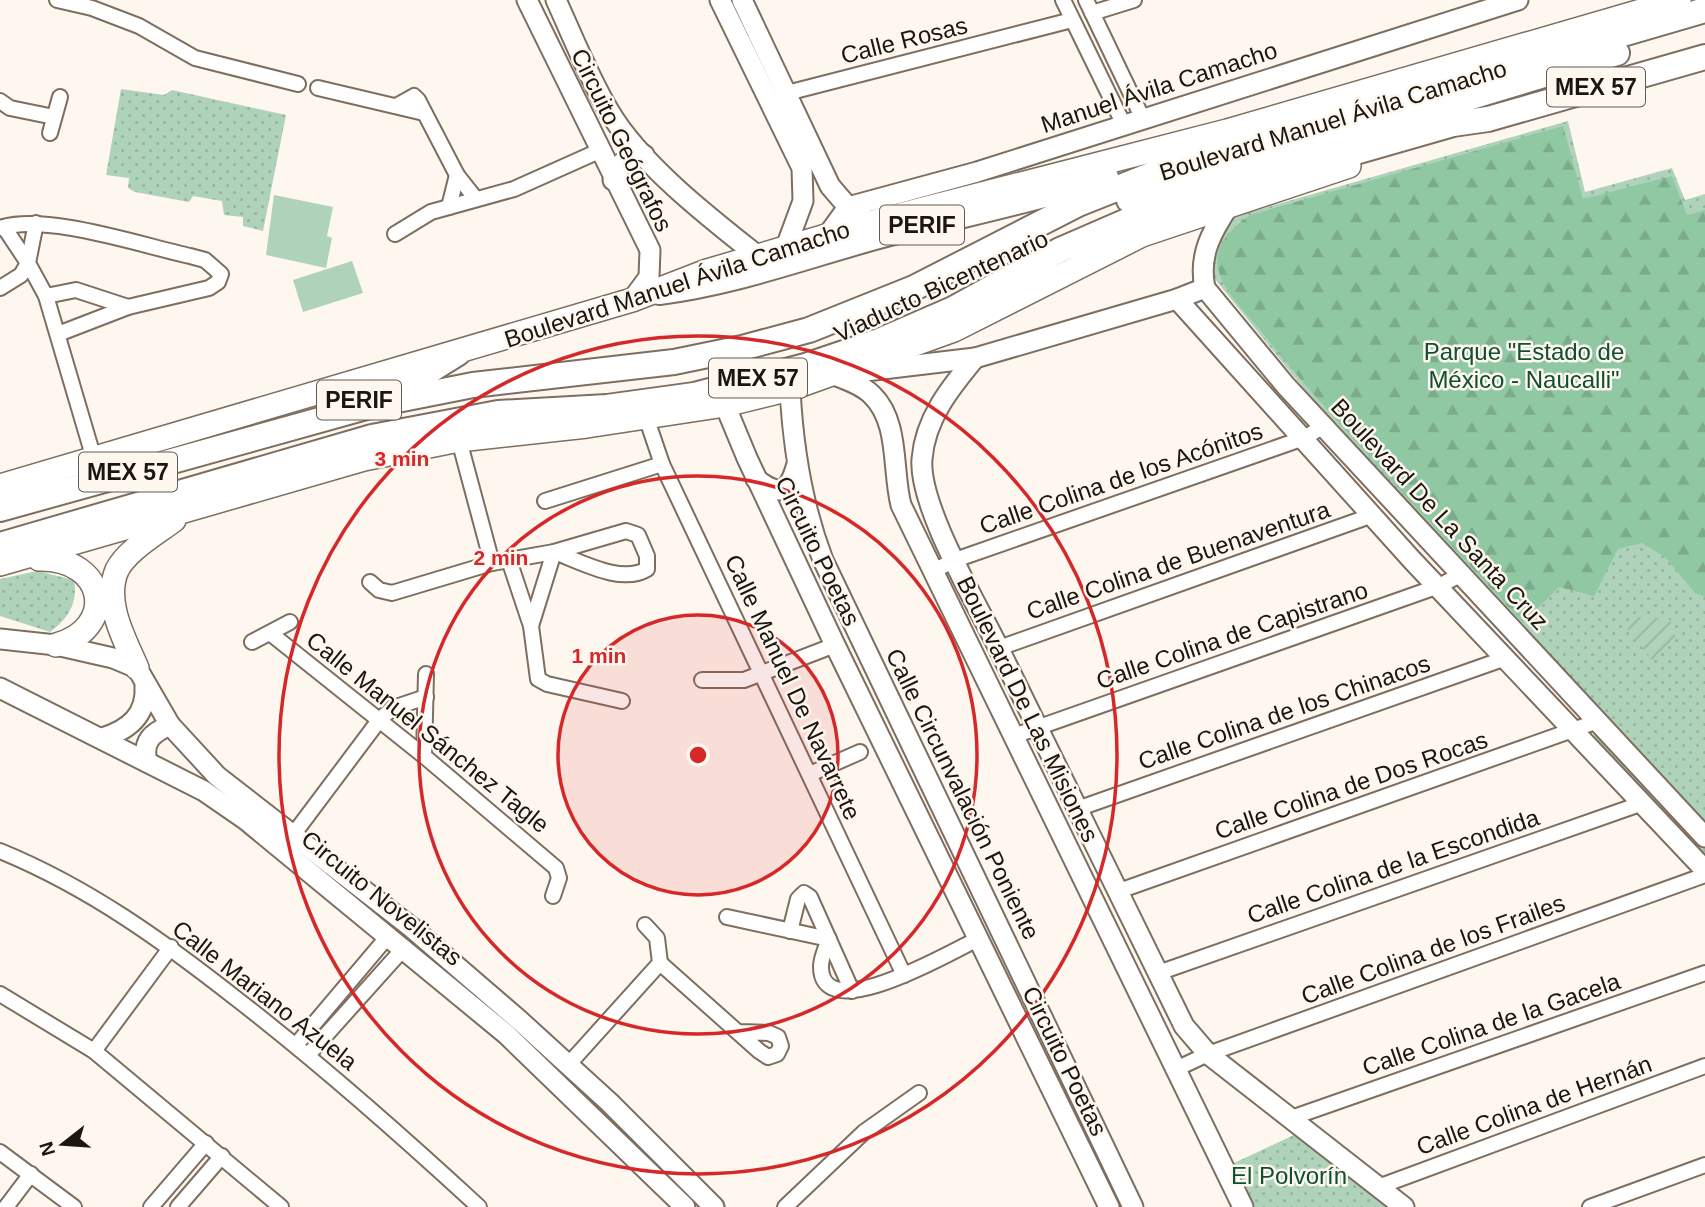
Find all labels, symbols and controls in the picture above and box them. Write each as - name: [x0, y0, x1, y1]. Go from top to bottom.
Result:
- street label: Calle Rosas: [838, 11, 970, 69]
- street label: Manuel Ávila Camacho: [1037, 36, 1281, 138]
- street label: Circuito Geógrafos: [566, 44, 678, 236]
- street label: Boulevard Manuel Ávila Camacho: [1156, 54, 1510, 186]
- road number: MEX 57: [1547, 68, 1645, 106]
- road number: PERIF: [880, 206, 964, 244]
- street label: Boulevard Manuel Ávila Camacho: [501, 215, 853, 353]
- street label: Viaducto Bicentenario: [830, 225, 1052, 347]
- park label: Parque "Estado de México - Naucalli": [1424, 338, 1624, 393]
- road number: MEX 57: [709, 358, 807, 398]
- road number: PERIF: [317, 380, 401, 420]
- street label: Boulevard De La Santa Cruz: [1326, 393, 1554, 635]
- street label: Calle Colina de los Acónitos: [976, 417, 1266, 539]
- text: 3 min: [375, 447, 429, 470]
- road number: MEX 57: [79, 452, 177, 492]
- street label: Circuito Poetas: [770, 472, 866, 630]
- street label: Calle Colina de Buenaventura: [1023, 495, 1334, 625]
- text: 2 min: [474, 546, 528, 569]
- street label: Calle Manuel De Navarrete: [720, 550, 866, 824]
- street label: Boulevard De Las Misiones: [952, 572, 1104, 846]
- street label: Calle Colina de Capistrano: [1093, 576, 1371, 694]
- street label: Calle Manuel Sánchez Tagle: [301, 626, 555, 838]
- text: 1 min: [572, 644, 626, 667]
- street label: Calle Circunvalación Poniente: [881, 644, 1045, 944]
- street label: Calle Colina de los Chinacos: [1135, 649, 1433, 775]
- street label: Calle Colina de Dos Rocas: [1211, 726, 1491, 844]
- centre of rings: [686, 743, 710, 767]
- street label: Calle Colina de la Escondida: [1244, 803, 1543, 929]
- street label: Circuito Novelistas: [296, 825, 468, 971]
- street label: Calle Colina de los Frailes: [1297, 889, 1569, 1009]
- street label: Calle Mariano Azuela: [167, 915, 363, 1076]
- street label: Calle Colina de la Gacela: [1359, 967, 1624, 1081]
- street label: Circuito Poetas: [1017, 982, 1113, 1140]
- street label: Calle Colina de Hernán: [1413, 1050, 1655, 1160]
- north arrow: [28, 1109, 98, 1179]
- text: N: [35, 1139, 59, 1158]
- park label: El Polvorín: [1231, 1162, 1347, 1189]

